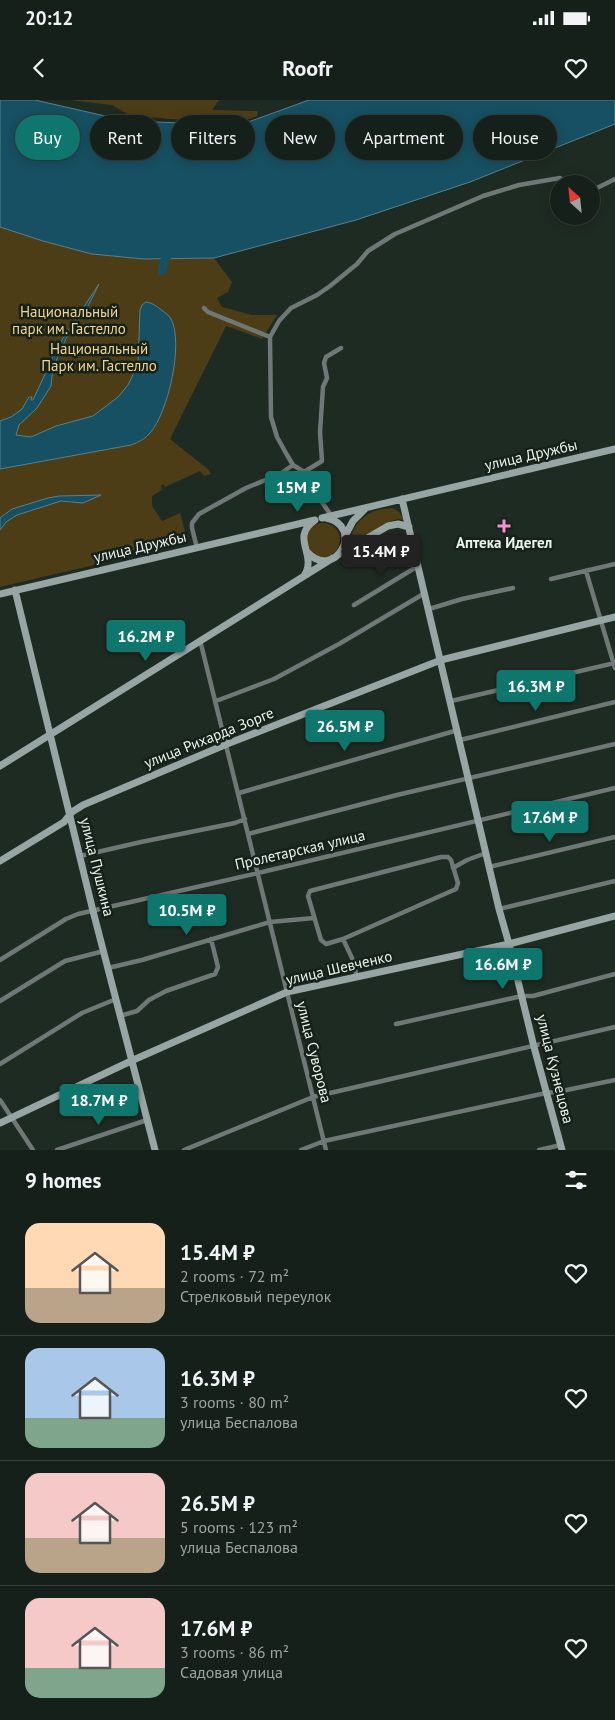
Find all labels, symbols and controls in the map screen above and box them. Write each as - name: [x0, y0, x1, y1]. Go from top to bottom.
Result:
- text: 20:12: [25, 6, 73, 30]
- icon: back: [25, 54, 53, 82]
- text: Roofr: [282, 54, 333, 82]
- icon: heart: [562, 54, 590, 82]
- chip: Buy: [15, 115, 80, 160]
- chip: Rent: [90, 115, 161, 160]
- chip: Filters: [171, 115, 255, 160]
- chip: New: [265, 115, 335, 160]
- chip: Apartment: [345, 115, 463, 160]
- chip: House: [473, 115, 557, 160]
- north arrow: [550, 175, 600, 225]
- map controls: [550, 175, 600, 225]
- park label: Национальный парк им. Гастелло: [12, 302, 126, 338]
- park label: Национальный Парк им. Гастелло: [41, 339, 157, 375]
- street label: улица Дружбы: [483, 435, 579, 474]
- pin: 15M ₽: [263, 470, 333, 513]
- text: 15M ₽: [276, 477, 320, 497]
- marker: Аптека Идегел: [498, 520, 510, 532]
- street label: улица Дружбы: [92, 527, 188, 566]
- place label: Аптека Идегел: [456, 533, 552, 552]
- pin: 15.4M ₽: [335, 534, 427, 577]
- text: 15.4M ₽: [352, 541, 410, 561]
- pin: 16.2M ₽: [100, 620, 192, 662]
- text: 16.2M ₽: [117, 626, 175, 646]
- pin: 16.3M ₽: [490, 670, 582, 712]
- text: 16.3M ₽: [507, 676, 565, 696]
- street label: улица Рихарда Зорге: [141, 703, 276, 772]
- pin: 26.5M ₽: [299, 710, 391, 752]
- text: 26.5M ₽: [316, 716, 374, 736]
- pin: 17.6M ₽: [504, 800, 596, 843]
- text: 17.6M ₽: [522, 807, 578, 827]
- street label: улица Пушкина: [76, 816, 119, 918]
- street label: Пролетарская улица: [233, 825, 367, 874]
- pin: 10.5M ₽: [141, 894, 233, 936]
- text: 10.5M ₽: [158, 900, 216, 920]
- street label: улица Шевченко: [284, 946, 394, 989]
- pin: 16.6M ₽: [457, 948, 549, 990]
- text: 16.6M ₽: [474, 954, 532, 974]
- street label: улица Суворова: [293, 999, 336, 1105]
- street label: улица Кузнецова: [533, 1012, 578, 1125]
- pin: 18.7M ₽: [53, 1084, 145, 1126]
- text: 18.7M ₽: [70, 1090, 128, 1110]
- icon: filters: [562, 1166, 590, 1194]
- text: 9 homes: [25, 1167, 101, 1194]
- text: 15.4M ₽: [180, 1239, 255, 1266]
- icon: home: [65, 1243, 125, 1303]
- icon: heart: [562, 1259, 590, 1287]
- text: 2 rooms · 72 m²: [180, 1266, 289, 1286]
- text: Стрелковый переулок: [180, 1286, 331, 1306]
- text: 16.3M ₽: [180, 1365, 255, 1392]
- icon: home: [65, 1368, 125, 1428]
- icon: heart: [562, 1384, 590, 1412]
- text: 3 rooms · 80 m²: [180, 1392, 289, 1412]
- text: улица Беспалова: [180, 1412, 298, 1432]
- text: 26.5M ₽: [180, 1490, 255, 1517]
- icon: home: [65, 1493, 125, 1553]
- icon: heart: [562, 1509, 590, 1537]
- text: 5 rooms · 123 m²: [180, 1517, 298, 1537]
- text: улица Беспалова: [180, 1537, 298, 1557]
- text: 17.6M ₽: [180, 1615, 252, 1642]
- icon: home: [65, 1618, 125, 1678]
- icon: heart: [562, 1634, 590, 1662]
- text: 3 rooms · 86 m²: [180, 1642, 289, 1662]
- text: Садовая улица: [180, 1662, 283, 1682]

